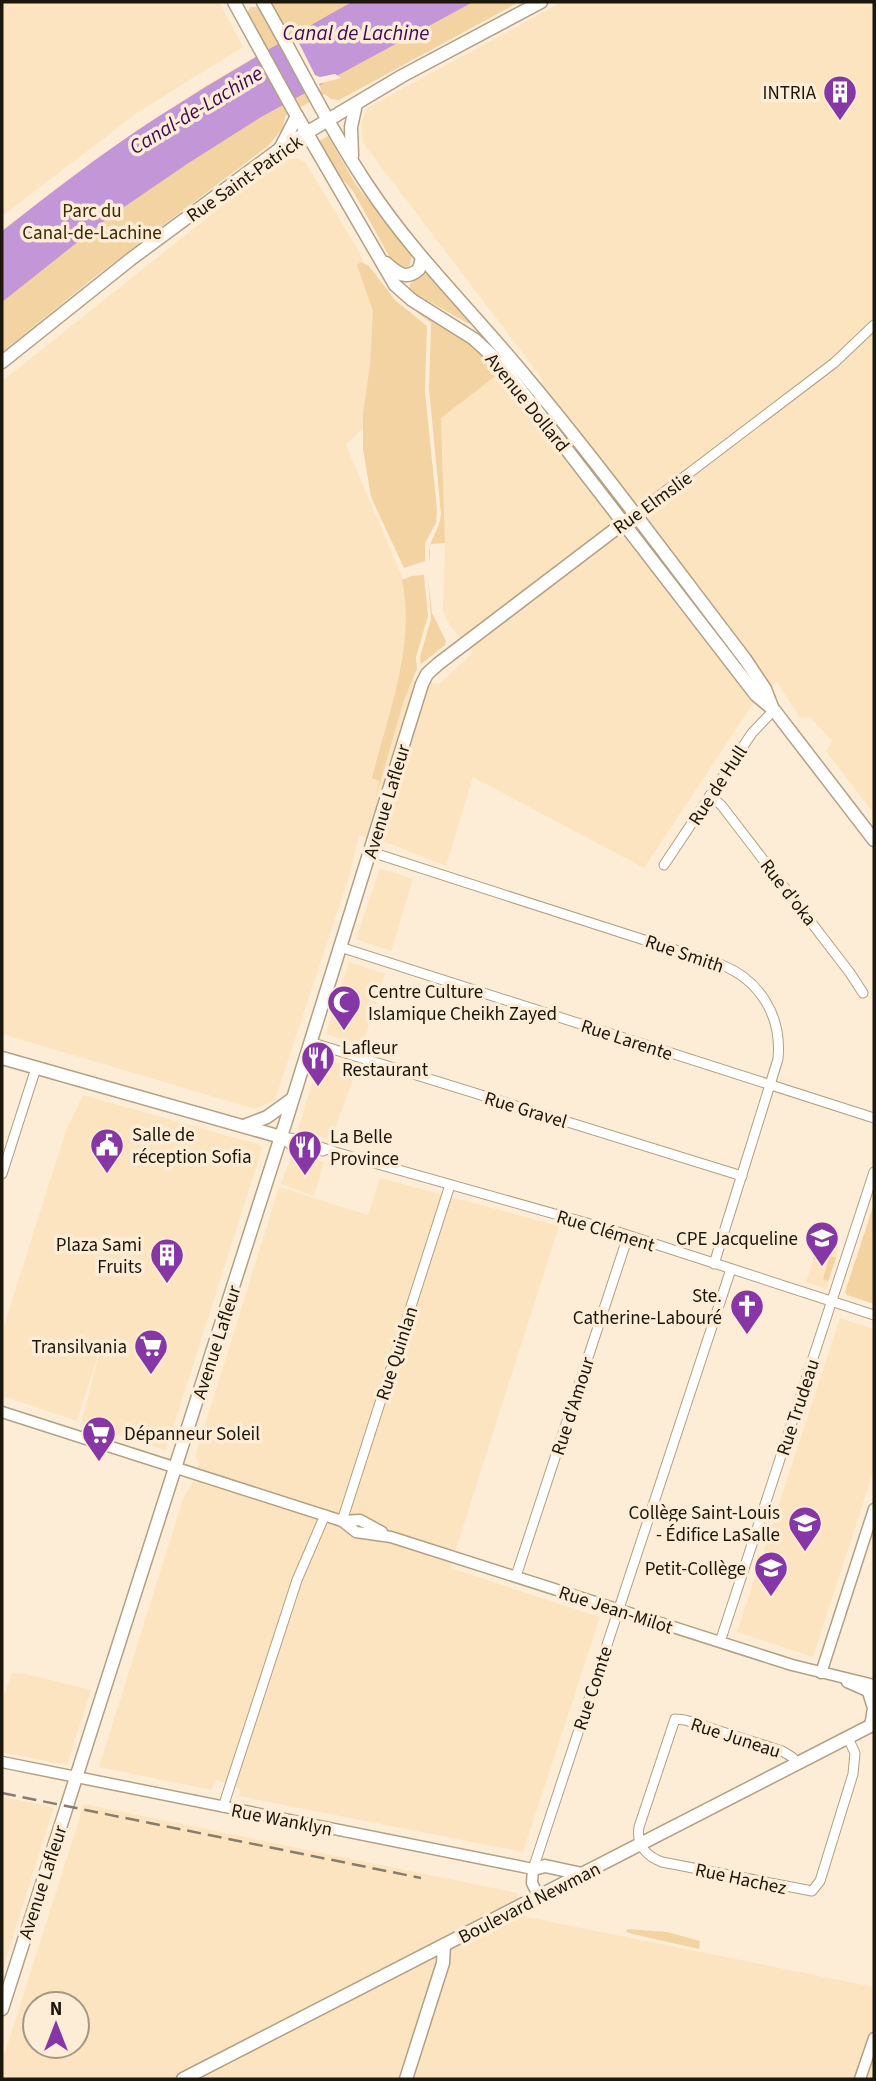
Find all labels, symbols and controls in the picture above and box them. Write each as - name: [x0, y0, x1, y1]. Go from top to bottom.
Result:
- water label: Canal de Lachine: [283, 18, 429, 48]
- water label: Canal-de-Lachine: [123, 58, 269, 162]
- building icon: INTRIA: [821, 73, 859, 122]
- place label: INTRIA: [762, 80, 817, 107]
- street label: Rue Saint-Patrick: [181, 129, 309, 229]
- park label: Parc du Canal-de-Lachine: [22, 198, 162, 247]
- street label: Avenue Dollard: [478, 348, 575, 458]
- street label: Rue Elmslie: [608, 465, 698, 541]
- street label: Rue de Hull: [682, 740, 754, 831]
- street label: Avenue Lafleur: [357, 741, 418, 862]
- street label: Rue d'oka: [753, 854, 823, 932]
- street label: Rue Smith: [641, 928, 728, 980]
- place label: Centre Culture Islamique Cheikh Zayed: [368, 979, 557, 1028]
- mosque icon: Centre Culture Islamique Cheikh Zayed: [325, 983, 363, 1032]
- street label: Rue Larente: [577, 1013, 676, 1068]
- place label: Lafleur Restaurant: [342, 1035, 429, 1084]
- restaurant icon: Lafleur Restaurant: [299, 1039, 337, 1088]
- street label: Rue Gravel: [481, 1085, 570, 1136]
- place label: Salle de réception Sofia: [132, 1122, 252, 1171]
- place label: La Belle Province: [330, 1124, 399, 1173]
- public building icon: Salle de réception Sofia: [88, 1126, 126, 1175]
- restaurant icon: La Belle Province: [286, 1128, 324, 1177]
- street label: Rue Clément: [553, 1204, 659, 1259]
- school or university icon: CPE Jacqueline: [803, 1219, 841, 1268]
- place label: CPE Jacqueline: [676, 1226, 798, 1253]
- place label: Plaza Sami Fruits: [56, 1232, 142, 1281]
- building icon: Plaza Sami Fruits: [148, 1236, 186, 1285]
- street label: Avenue Lafleur: [186, 1282, 249, 1403]
- place label: Ste. Catherine-Labouré: [573, 1283, 722, 1332]
- church icon: Ste. Catherine-Labouré: [728, 1287, 766, 1336]
- street label: Rue Quinlan: [370, 1303, 425, 1404]
- supermarket icon: Transilvania: [132, 1327, 170, 1376]
- place label: Transilvania: [31, 1334, 127, 1361]
- street label: Rue d'Amour: [545, 1353, 602, 1459]
- street label: Rue Trudeau: [770, 1356, 827, 1459]
- supermarket icon: Dépanneur Soleil: [80, 1414, 118, 1463]
- place label: Dépanneur Soleil: [124, 1421, 260, 1448]
- place label: Collège Saint-Louis - Édifice LaSalle: [628, 1500, 780, 1549]
- school or university icon: Collège Saint-Louis - Édifice LaSalle: [786, 1504, 824, 1553]
- school or university icon: Petit-Collège: [752, 1549, 790, 1598]
- place label: Petit-Collège: [645, 1556, 746, 1583]
- street label: Rue Jean-Milot: [555, 1579, 676, 1642]
- street label: Rue Comte: [567, 1643, 620, 1734]
- street label: Rue Juneau: [687, 1711, 784, 1766]
- street label: Rue Wanklyn: [229, 1797, 335, 1844]
- street label: Avenue Lafleur: [12, 1822, 75, 1943]
- street label: Boulevard Newman: [454, 1856, 605, 1951]
- street label: Rue Hachez: [692, 1857, 789, 1902]
- north arrow: [21, 1990, 91, 2060]
- text: N: [50, 1996, 62, 2023]

